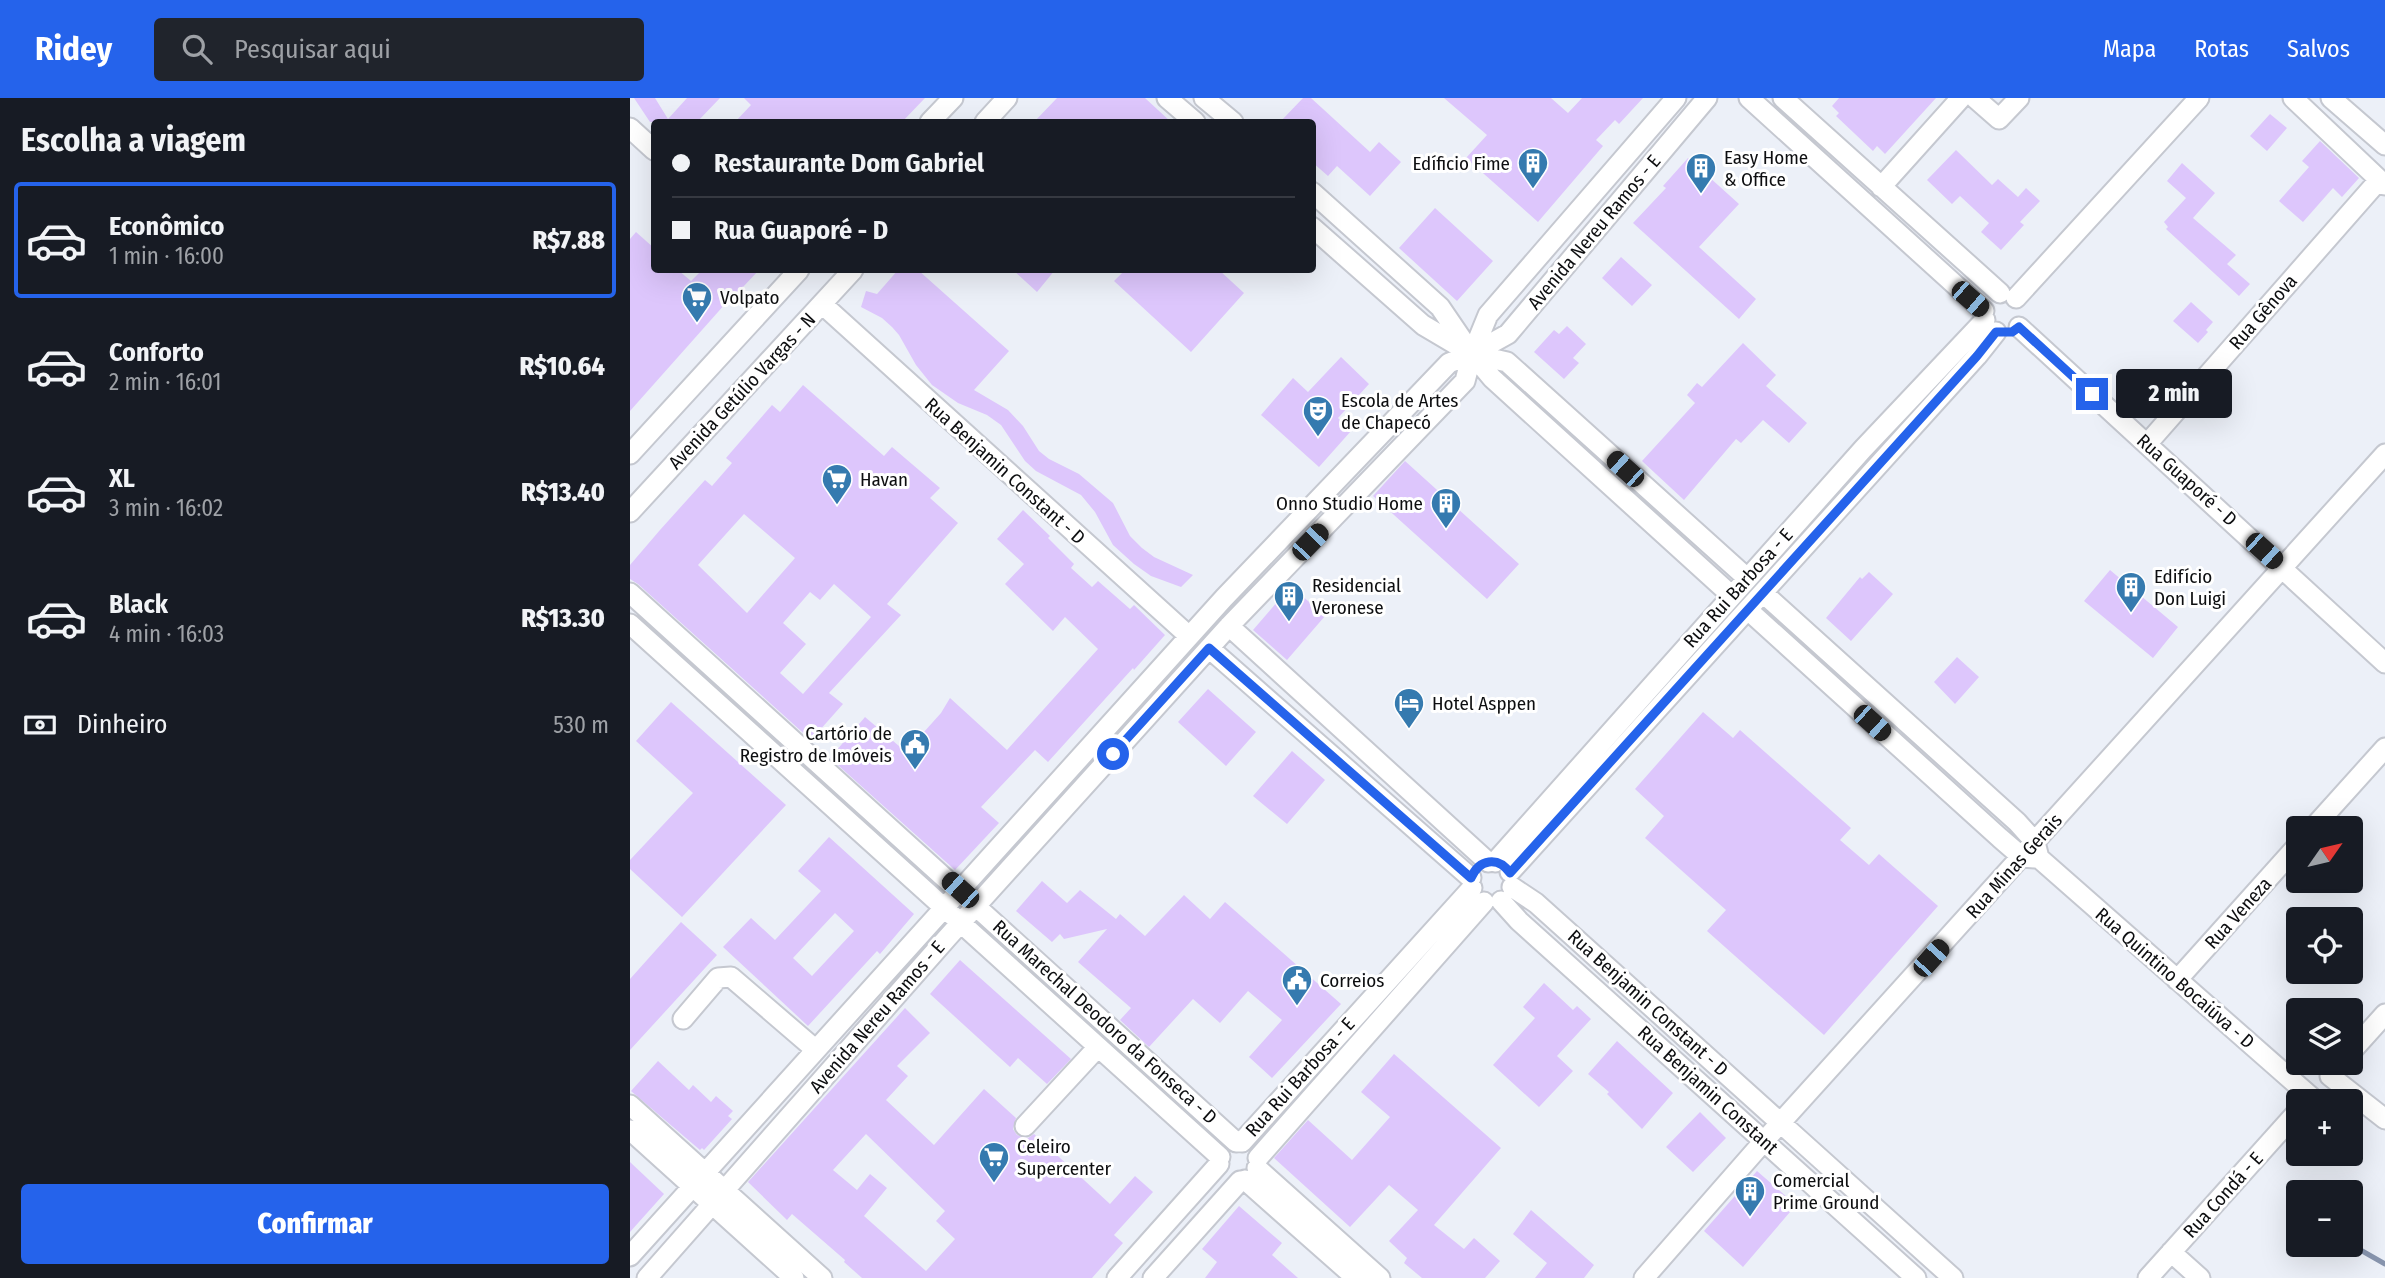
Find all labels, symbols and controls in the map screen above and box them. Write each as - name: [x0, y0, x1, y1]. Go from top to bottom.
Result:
- search box: [154, 18, 644, 81]
- text: Ridey: [35, 29, 112, 69]
- icon: search: [178, 30, 216, 68]
- text: Pesquisar aqui: [234, 34, 391, 65]
- text: Mapa: [2103, 35, 2156, 63]
- text: Rotas: [2194, 35, 2249, 63]
- text: Salvos: [2287, 35, 2350, 63]
- text: Escolha a viagem: [21, 121, 246, 159]
- building icon: Edíficio Fime: [1516, 146, 1550, 190]
- place label: Easy Home & Office: [1724, 146, 1808, 191]
- text: Restaurante Dom Gabriel: [714, 148, 984, 179]
- street label: Avenida Nereu Ramos - E: [1523, 150, 1665, 314]
- building icon: Easy Home & Office: [1684, 151, 1718, 195]
- place label: Edíficio Fime: [1412, 152, 1510, 175]
- icon: car: [25, 209, 88, 272]
- text: Econômico: [109, 211, 224, 242]
- text: Rua Guaporé - D: [714, 215, 888, 246]
- text: R$7.88: [533, 225, 605, 256]
- text: 1 min · 16:00: [109, 242, 224, 270]
- street label: Rua Gênova: [2224, 270, 2302, 354]
- car: [1948, 277, 1993, 321]
- supermarket icon: Volpato: [680, 280, 714, 324]
- place label: Volpato: [720, 286, 779, 309]
- street label: Avenida Getúlio Vargas - N: [664, 308, 820, 474]
- icon: car: [25, 335, 88, 398]
- text: Conforto: [109, 337, 204, 368]
- text: R$10.64: [520, 351, 605, 382]
- text: 2 min · 16:01: [109, 368, 221, 396]
- callout: 2 min: [2116, 370, 2232, 418]
- route end: [2076, 378, 2108, 410]
- text: 2 min: [2149, 379, 2199, 407]
- place label: Escola de Artes de Chapecó: [1341, 389, 1458, 434]
- street label: Rua Benjamin Constant - D: [920, 393, 1090, 549]
- theatre icon: Escola de Artes de Chapecó: [1301, 394, 1335, 438]
- street label: Rua Guaporé - D: [2132, 429, 2242, 531]
- car: [1603, 447, 1648, 491]
- icon: car: [25, 461, 88, 524]
- supermarket icon: Havan: [820, 462, 854, 506]
- text: XL: [109, 463, 135, 494]
- place label: Havan: [860, 468, 908, 491]
- text: R$13.40: [521, 477, 605, 508]
- building icon: Onno Studio Home: [1429, 486, 1463, 530]
- place label: Onno Studio Home: [1276, 492, 1423, 515]
- text: 3 min · 16:02: [109, 494, 223, 522]
- car: [1288, 520, 1333, 564]
- street label: Rua Rui Barbosa - E: [1679, 524, 1798, 652]
- car: [2242, 529, 2287, 573]
- place label: Edifício Don Luigi: [2154, 565, 2226, 610]
- building icon: Edifício Don Luigi: [2114, 570, 2148, 614]
- place label: Residencial Veronese: [1312, 574, 1401, 619]
- building icon: Residencial Veronese: [1272, 579, 1306, 623]
- icon: car: [25, 587, 88, 650]
- text: Black: [109, 589, 168, 620]
- text: R$13.30: [521, 603, 605, 634]
- text: 4 min · 16:03: [109, 620, 224, 648]
- hotel icon: Hotel Asppen: [1392, 686, 1426, 730]
- place label: Hotel Asppen: [1432, 692, 1536, 715]
- car: [1850, 701, 1895, 745]
- icon: cash: [21, 706, 59, 744]
- text: Dinheiro: [77, 709, 167, 740]
- text: 530 m: [553, 711, 609, 739]
- place label: Cartório de Registro de Imóveis: [740, 722, 892, 767]
- public building icon: Cartório de Registro de Imóveis: [898, 727, 932, 771]
- route start: [1097, 738, 1129, 770]
- street label: Rua Minas Gerais: [1961, 809, 2067, 923]
- north arrow: [2286, 816, 2362, 892]
- map controls: [2286, 816, 2363, 1257]
- car: [938, 868, 983, 912]
- street label: Rua Veneza: [2200, 872, 2276, 954]
- street label: Rua Quintino Bocaiúva - D: [2091, 903, 2259, 1053]
- button: locate: [2286, 907, 2363, 984]
- street label: Rua Marechal Deodoro da Fonseca - D: [988, 915, 1222, 1129]
- street label: Rua Benjamin Constant - D: [1563, 925, 1733, 1081]
- car: [1910, 935, 1953, 981]
- street label: Avenida Nereu Ramos - E: [805, 936, 949, 1098]
- public building icon: Correios: [1280, 963, 1314, 1007]
- place label: Correios: [1320, 969, 1384, 992]
- button: layers: [2286, 998, 2363, 1075]
- street label: Rua Rui Barbosa - E: [1241, 1013, 1360, 1141]
- street label: Rua Benjamin Constant: [1633, 1021, 1783, 1160]
- button: +: [2286, 1089, 2363, 1166]
- place label: Celeiro Supercenter: [1017, 1135, 1111, 1180]
- supermarket icon: Celeiro Supercenter: [977, 1140, 1011, 1184]
- street label: Rua Condá - E: [2178, 1147, 2268, 1243]
- place label: Comercial Prime Ground: [1773, 1169, 1880, 1214]
- building icon: Comercial Prime Ground: [1733, 1174, 1767, 1218]
- button: −: [2286, 1180, 2363, 1257]
- button: Confirmar: [21, 1184, 609, 1264]

